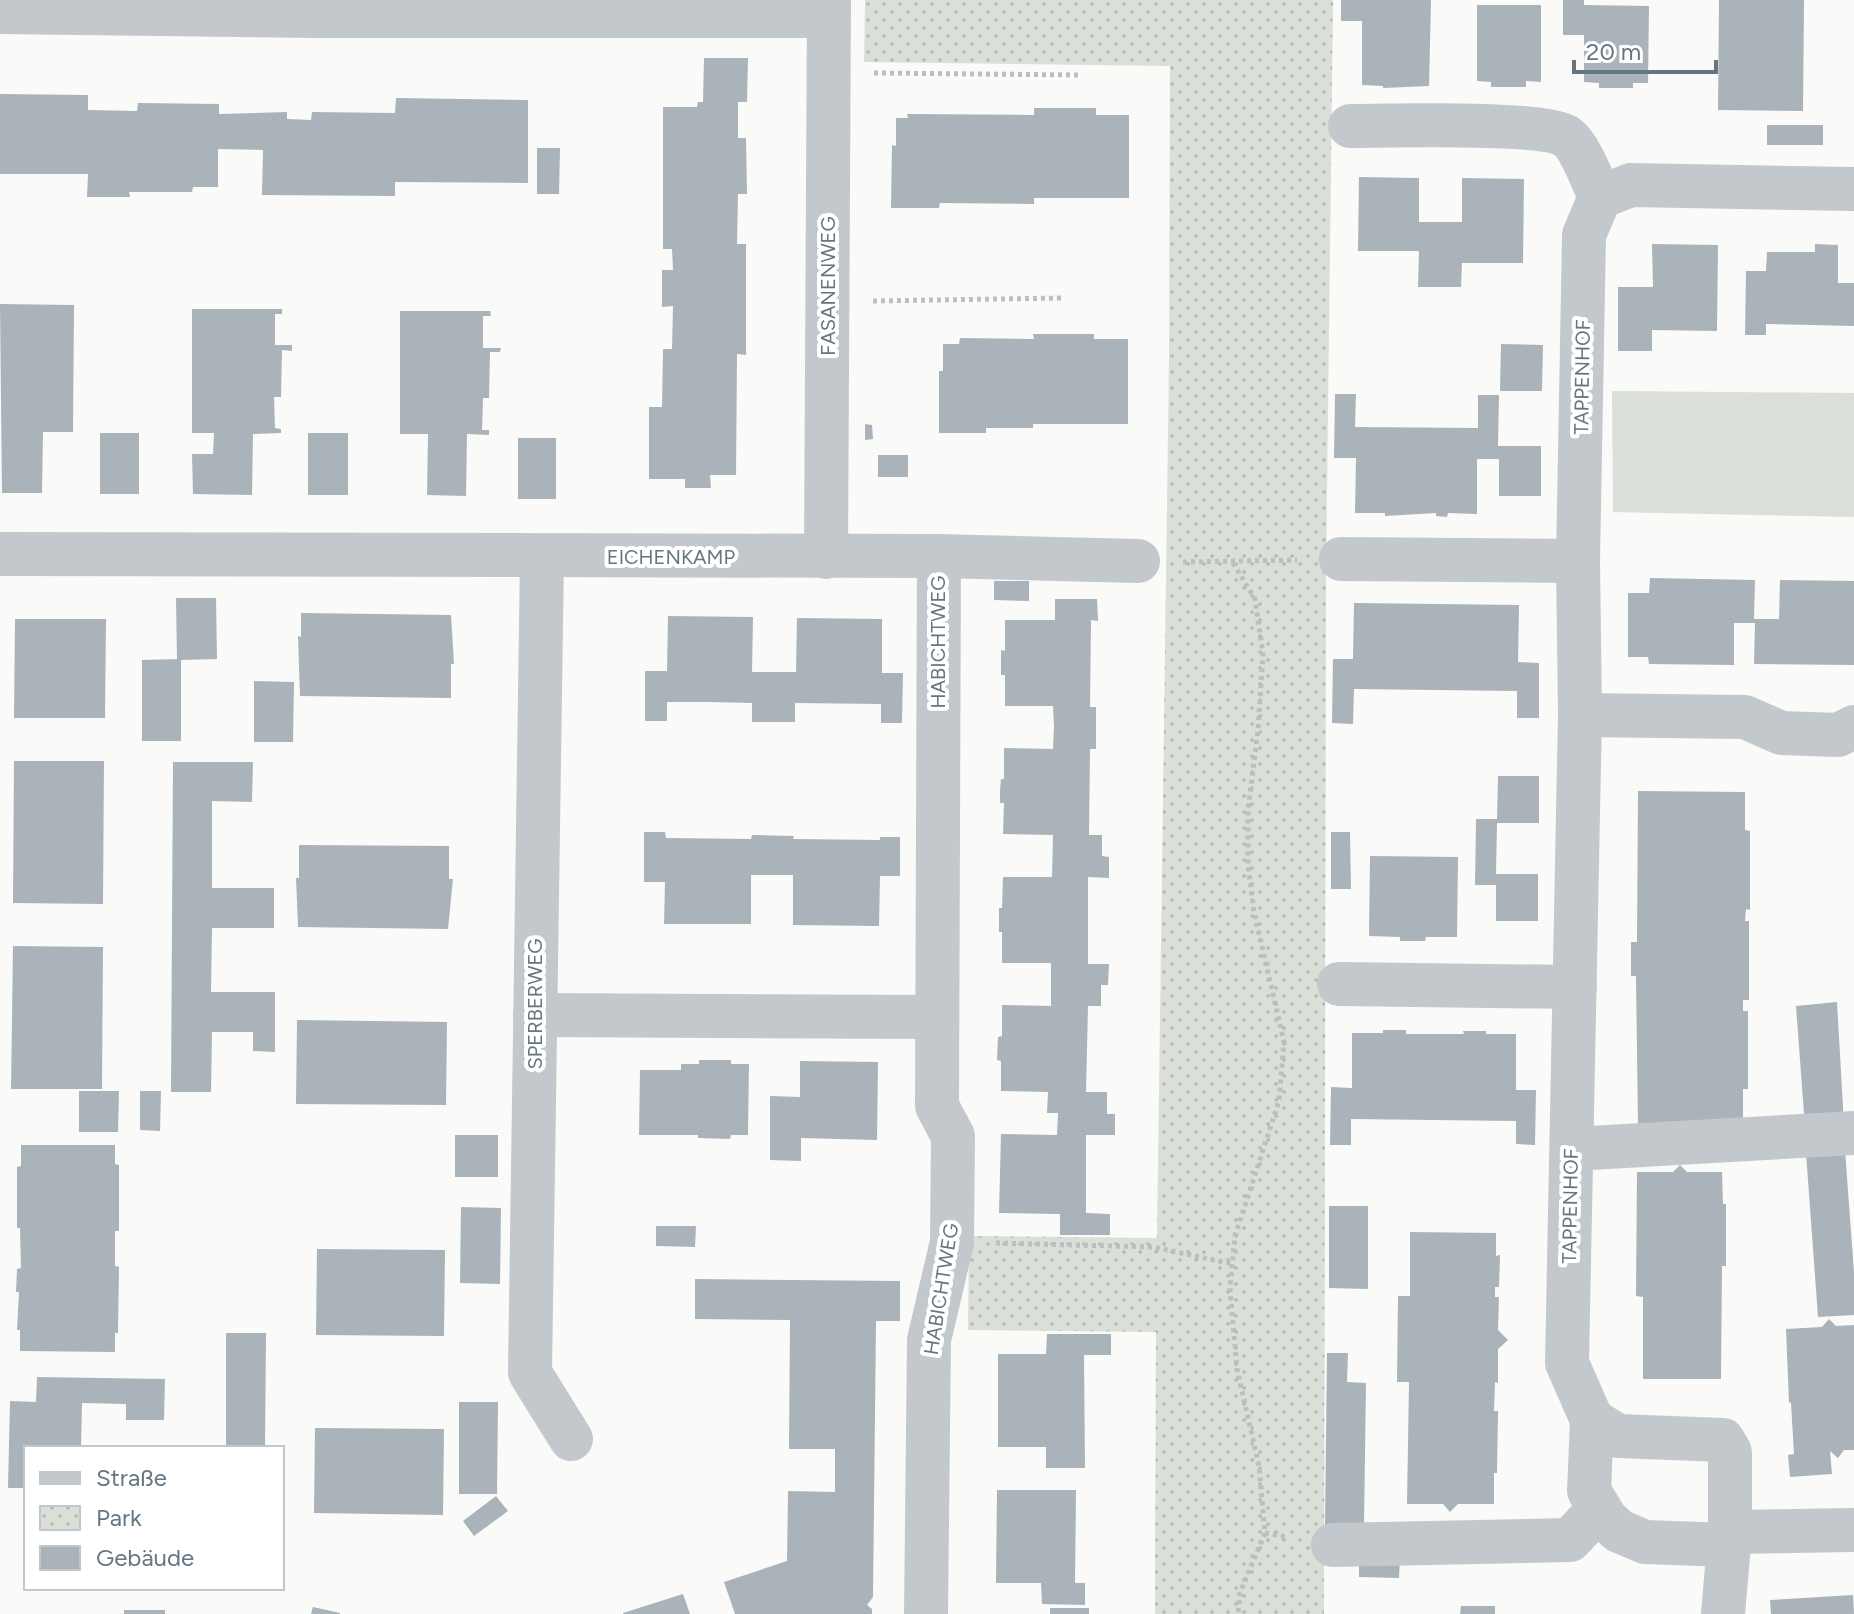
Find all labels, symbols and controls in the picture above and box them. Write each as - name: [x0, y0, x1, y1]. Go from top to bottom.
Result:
- scale bar: [1574, 24, 1716, 74]
- text: 20 m: [1586, 37, 1641, 66]
- street label: FASANENWEG: [816, 216, 840, 356]
- street label: TAPPENHOF: [1569, 319, 1595, 435]
- street label: EICHENKAMP: [607, 545, 736, 569]
- street label: HABICHTWEG: [926, 576, 950, 708]
- street label: SPERBERWEG: [523, 938, 547, 1070]
- street label: TAPPENHOF: [1557, 1148, 1583, 1264]
- street label: HABICHTWEG: [919, 1221, 963, 1357]
- legend: [24, 1446, 284, 1590]
- text: Straße: [96, 1463, 167, 1492]
- text: Park: [96, 1503, 142, 1532]
- text: Gebäude: [96, 1543, 194, 1572]

